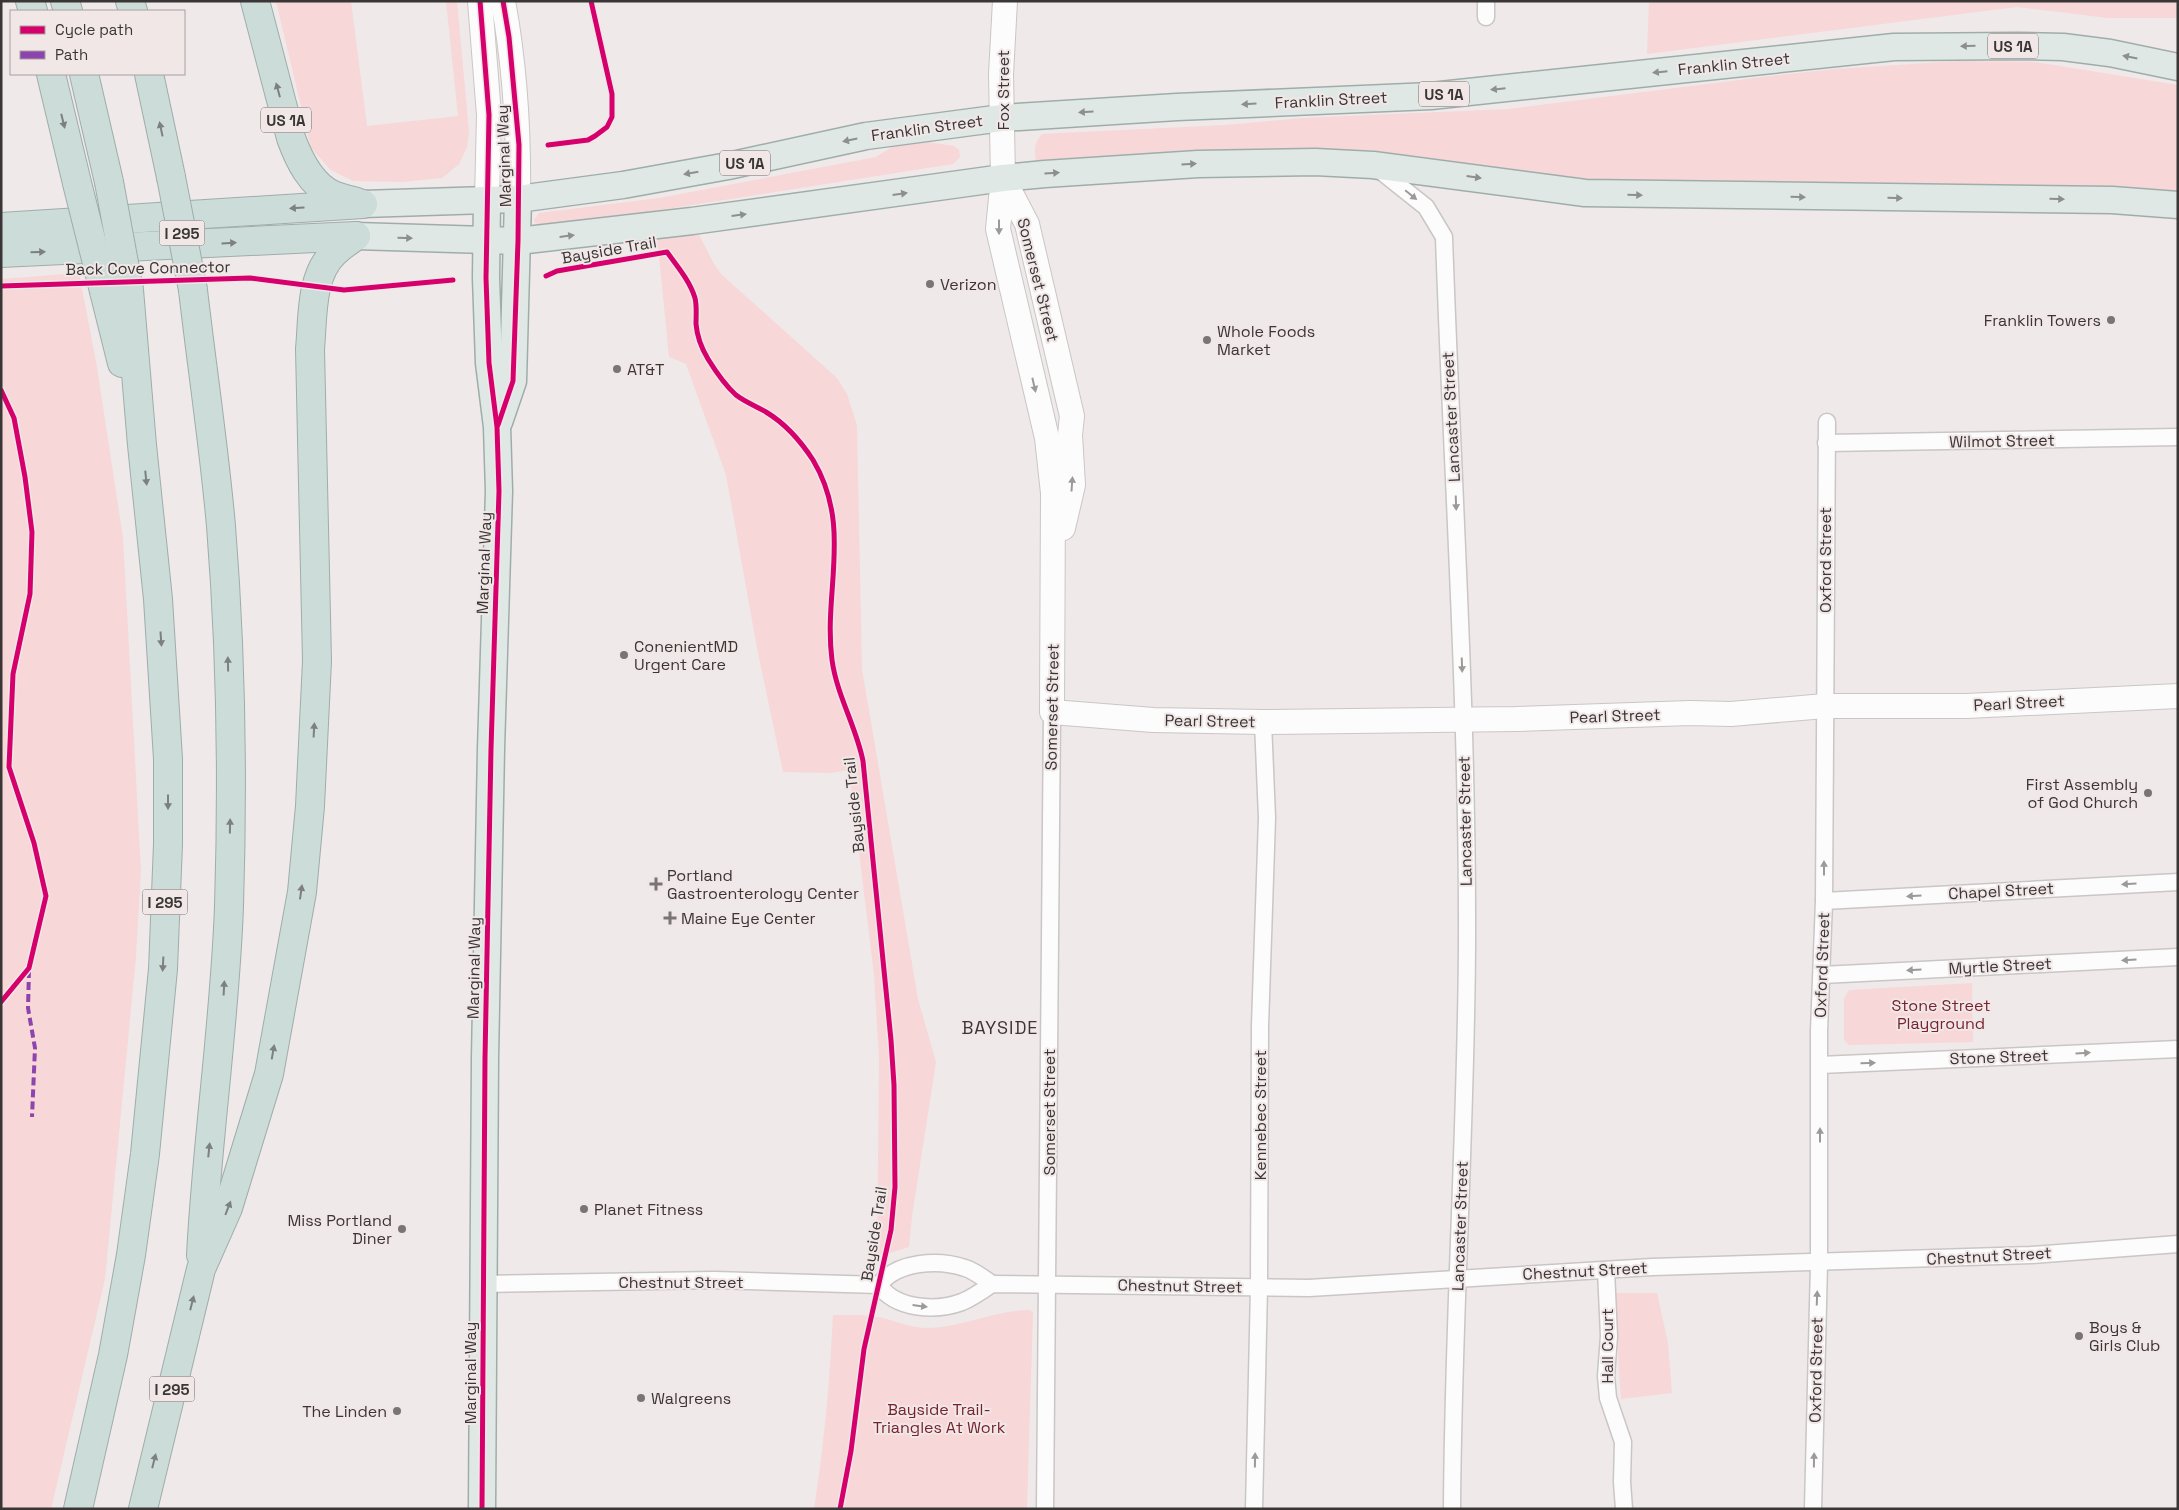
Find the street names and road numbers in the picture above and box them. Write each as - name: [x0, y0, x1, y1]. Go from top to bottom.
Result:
- road number: US 1A: [1988, 34, 2038, 58]
- street label: Franklin Street: [1677, 48, 1791, 80]
- street label: Fox Street: [993, 50, 1014, 130]
- road number: US 1A: [1419, 82, 1469, 106]
- street label: Franklin Street: [1274, 87, 1388, 113]
- street label: Marginal Way: [492, 104, 516, 208]
- road number: US 1A: [261, 108, 311, 132]
- street label: Franklin Street: [870, 110, 984, 146]
- road number: US 1A: [720, 150, 770, 176]
- street label: Somerset Street: [1012, 216, 1064, 344]
- road number: I 295: [160, 220, 204, 246]
- street label: Bayside Trail: [560, 231, 658, 269]
- street label: Back Cove Connector: [65, 256, 231, 280]
- street label: Lancaster Street: [1437, 351, 1465, 483]
- street label: Wilmot Street: [1949, 430, 2055, 452]
- street label: Oxford Street: [1815, 507, 1836, 613]
- street label: Marginal Way: [472, 511, 496, 615]
- street label: Somerset Street: [1040, 643, 1064, 771]
- street label: Pearl Street: [1973, 690, 2065, 716]
- street label: Pearl Street: [1569, 704, 1661, 728]
- street label: Pearl Street: [1164, 710, 1256, 732]
- street label: Bayside Trail: [839, 756, 869, 854]
- street label: Lancaster Street: [1453, 756, 1477, 886]
- street label: Chapel Street: [1948, 878, 2054, 904]
- road number: I 295: [142, 890, 188, 914]
- street label: Oxford Street: [1810, 912, 1834, 1018]
- street label: Marginal Way: [463, 917, 485, 1019]
- street label: Myrtle Street: [1948, 953, 2052, 979]
- street label: Stone Street: [1949, 1045, 2049, 1069]
- street label: Somerset Street: [1039, 1049, 1060, 1175]
- street label: Kennebec Street: [1250, 1050, 1271, 1180]
- street label: Lancaster Street: [1447, 1161, 1473, 1291]
- street label: Bayside Trail: [856, 1185, 892, 1283]
- street label: Chestnut Street: [1926, 1242, 2052, 1270]
- street label: Chestnut Street: [1522, 1257, 1648, 1285]
- street label: Chestnut Street: [619, 1272, 744, 1293]
- street label: Chestnut Street: [1117, 1274, 1243, 1298]
- street label: Hall Court: [1597, 1309, 1618, 1384]
- street label: Oxford Street: [1805, 1317, 1827, 1423]
- street label: Marginal Way: [460, 1322, 481, 1424]
- road number: I 295: [150, 1376, 194, 1402]

